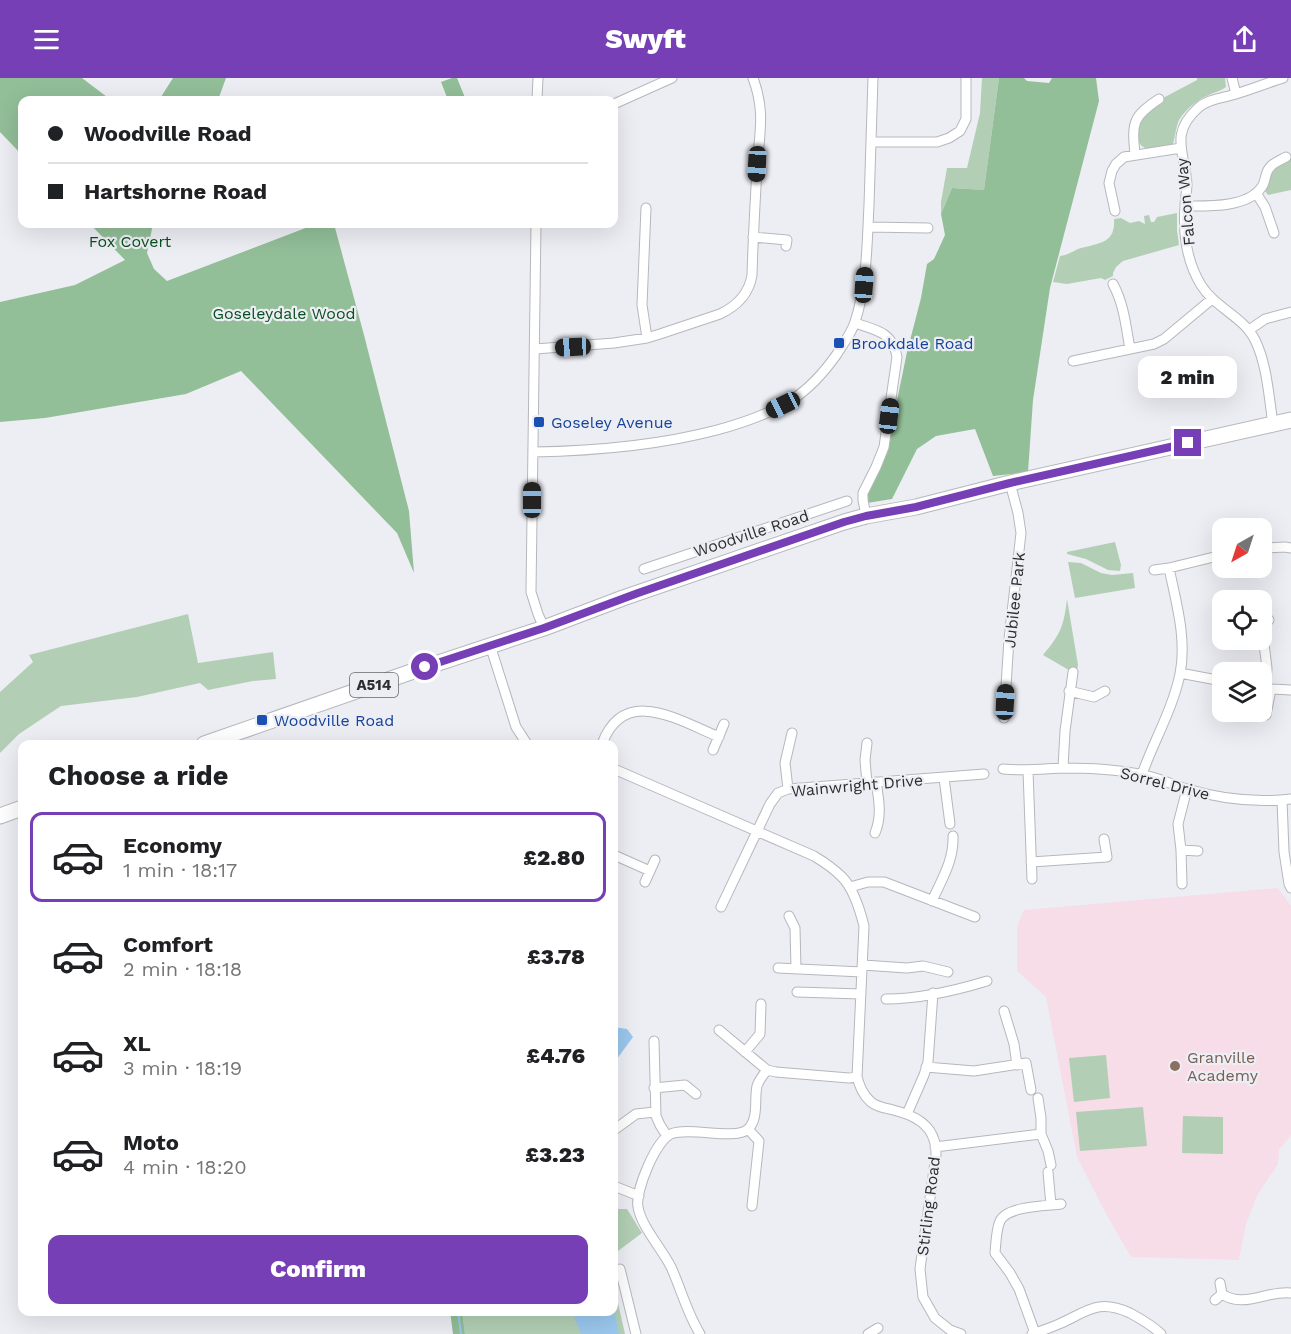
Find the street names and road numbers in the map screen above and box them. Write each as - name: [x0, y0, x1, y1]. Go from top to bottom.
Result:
- street label: Falcon Way: [1172, 157, 1199, 247]
- street label: Woodville Road: [691, 506, 811, 561]
- street label: Jubilee Park: [1000, 551, 1029, 649]
- road number: A514: [350, 673, 398, 697]
- street label: Sorrel Drive: [1118, 763, 1212, 804]
- street label: Wainwright Drive: [790, 770, 924, 801]
- street label: Stirling Road: [913, 1155, 944, 1257]

